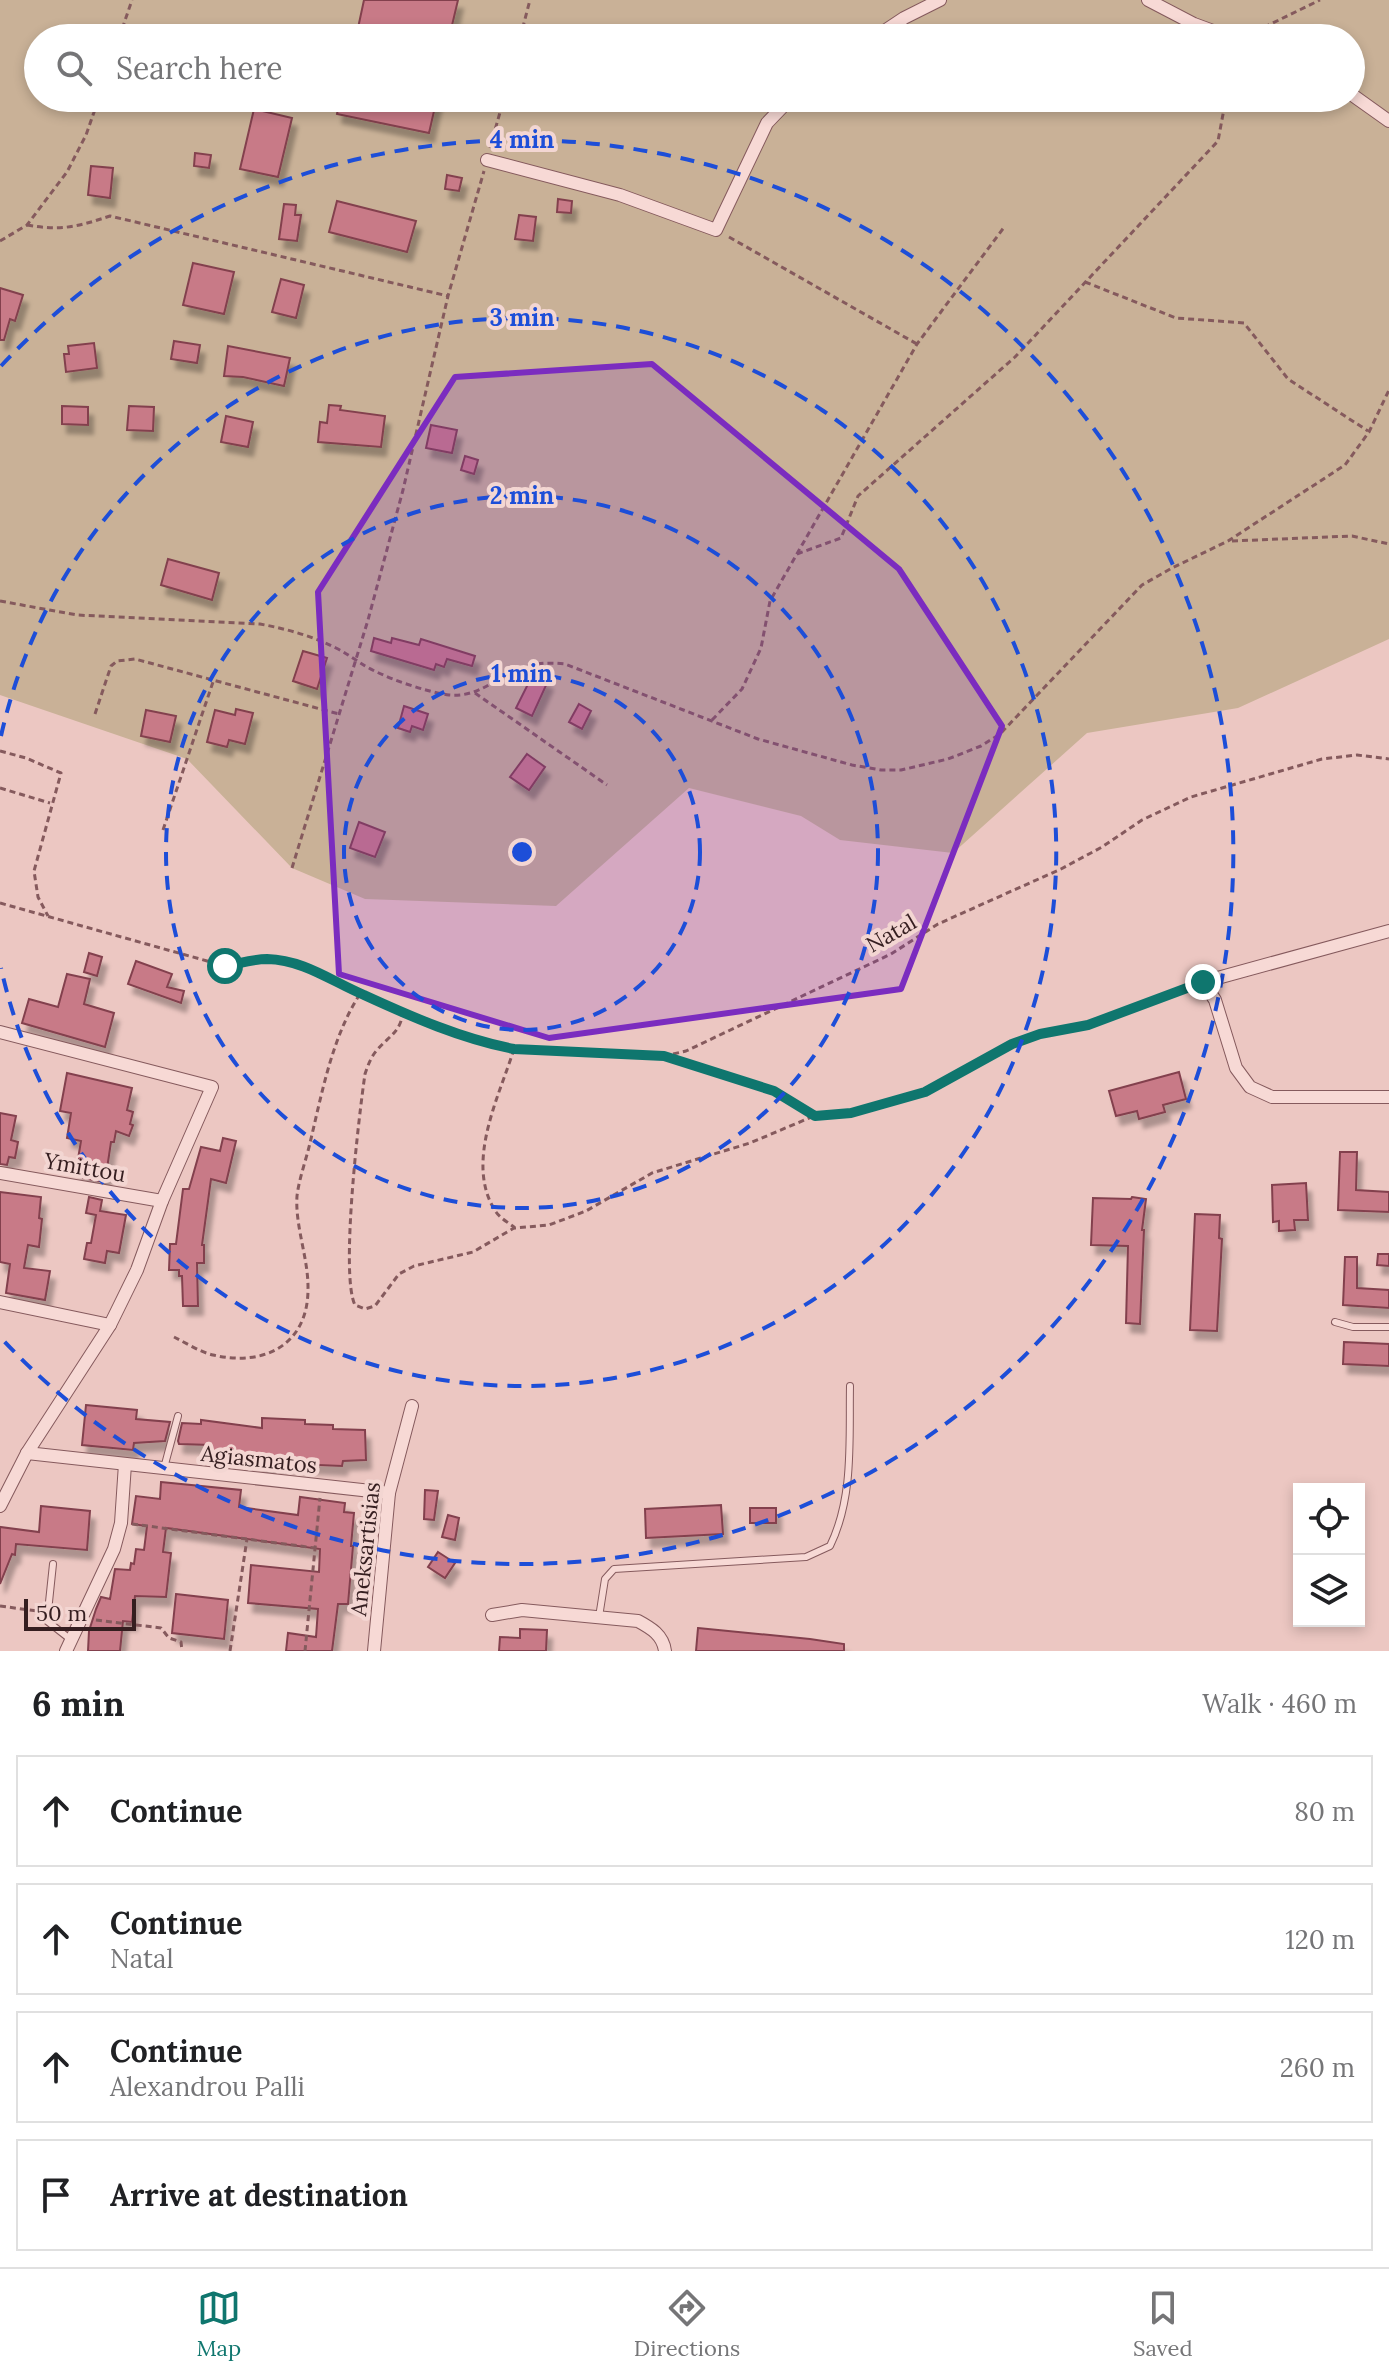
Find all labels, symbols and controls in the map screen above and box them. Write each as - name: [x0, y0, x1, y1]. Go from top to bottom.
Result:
- search box: [24, 24, 1365, 112]
- icon: search: [52, 46, 96, 90]
- text: Search here: [116, 49, 283, 87]
- text: 4 min: [490, 124, 554, 155]
- text: 3 min: [490, 302, 555, 333]
- text: 2 min: [490, 480, 554, 511]
- text: 1 min: [491, 658, 553, 689]
- centre of rings: [508, 838, 536, 866]
- street label: Natal: [861, 907, 921, 959]
- route start: [207, 948, 243, 984]
- route end: [1185, 964, 1221, 1000]
- street label: Ymittou: [41, 1146, 128, 1188]
- street label: Agiasmatos: [199, 1439, 318, 1479]
- street label: Aneksartisias: [344, 1481, 386, 1618]
- map controls: [1293, 1483, 1365, 1627]
- button: locate: [1293, 1483, 1365, 1555]
- button: layers: [1293, 1555, 1365, 1627]
- scale bar: [24, 1595, 136, 1631]
- text: 50 m: [36, 1599, 87, 1627]
- text: 6 min: [32, 1682, 125, 1725]
- text: Walk · 460 m: [1202, 1687, 1357, 1720]
- icon: ahead: [34, 1789, 78, 1833]
- text: Continue: [110, 1792, 242, 1830]
- text: 80 m: [1294, 1795, 1355, 1828]
- text: Continue: [110, 1904, 242, 1942]
- icon: ahead: [34, 1917, 78, 1961]
- text: 120 m: [1285, 1923, 1355, 1956]
- text: Natal: [110, 1942, 173, 1975]
- text: Continue: [110, 2032, 242, 2070]
- icon: ahead: [34, 2045, 78, 2089]
- text: 260 m: [1280, 2051, 1355, 2084]
- text: Alexandrou Palli: [110, 2070, 305, 2103]
- icon: arrive: [34, 2173, 78, 2217]
- text: Arrive at destination: [110, 2176, 408, 2214]
- tab: Map: [196, 2286, 241, 2362]
- tab: Directions: [634, 2286, 740, 2362]
- tab: Saved: [1133, 2286, 1193, 2362]

